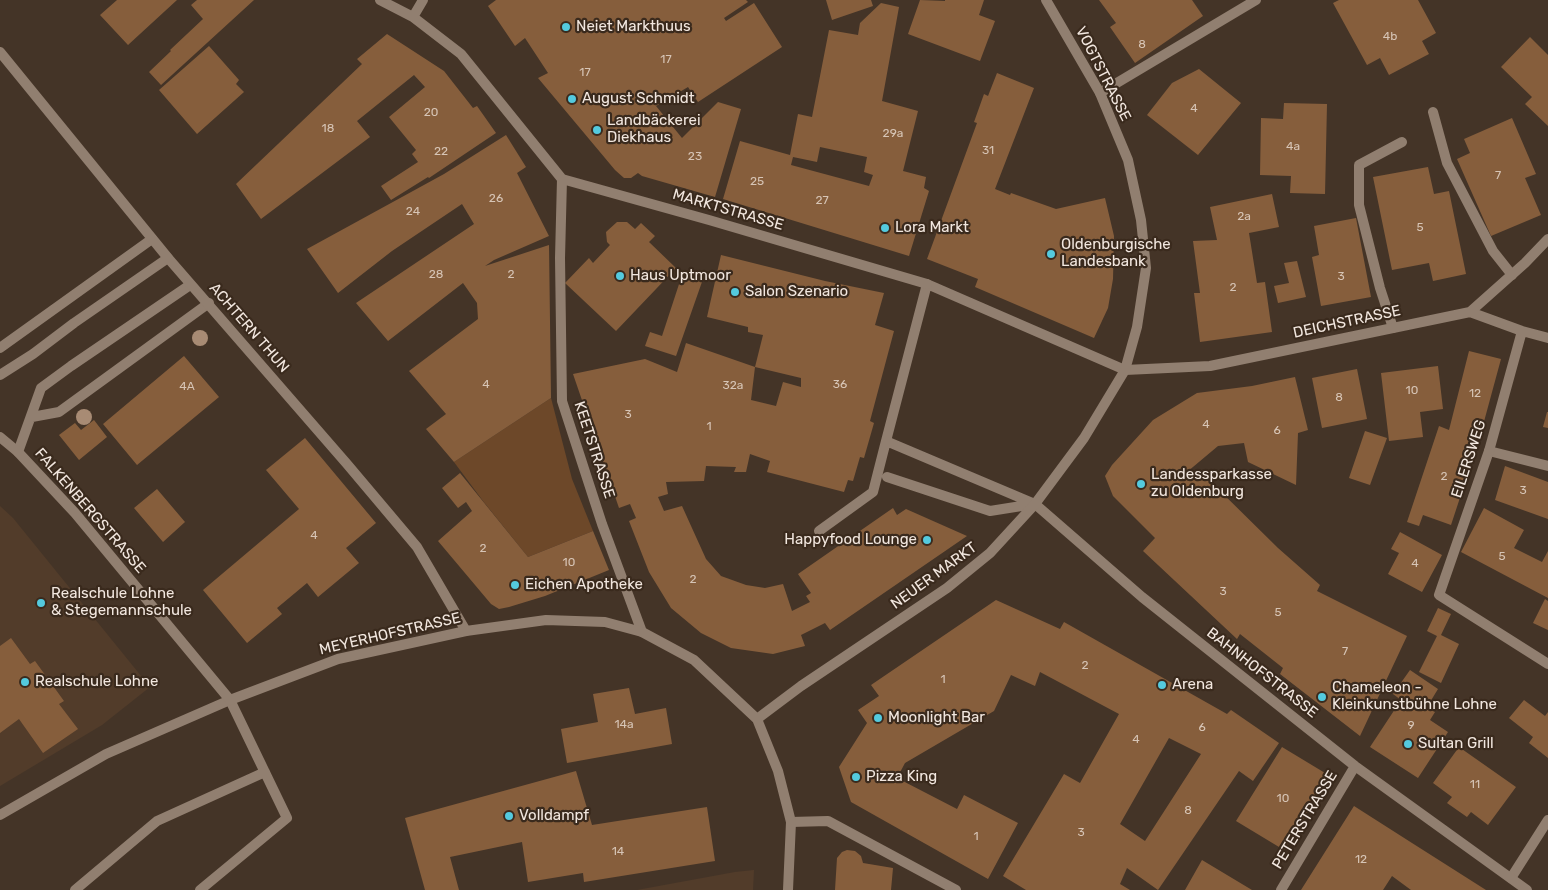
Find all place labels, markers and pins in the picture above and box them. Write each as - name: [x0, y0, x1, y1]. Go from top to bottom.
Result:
- place label: Neiet Markthuus: [576, 18, 691, 36]
- marker: Neiet Markthuus: [560, 21, 572, 33]
- place label: August Schmidt: [582, 90, 695, 108]
- marker: August Schmidt: [566, 93, 578, 105]
- place label: Landbäckerei Diekhaus: [607, 112, 701, 147]
- marker: Landbäckerei Diekhaus: [591, 124, 603, 136]
- place label: Lora Markt: [895, 219, 969, 237]
- marker: Lora Markt: [879, 222, 891, 234]
- place label: Oldenburgische Landesbank: [1061, 236, 1171, 271]
- marker: Oldenburgische Landesbank: [1045, 248, 1057, 260]
- place label: Haus Uptmoor: [630, 267, 731, 285]
- marker: Haus Uptmoor: [614, 270, 626, 282]
- place label: Salon Szenario: [745, 283, 848, 301]
- marker: Salon Szenario: [729, 286, 741, 298]
- place label: Landessparkasse zu Oldenburg: [1151, 466, 1272, 501]
- marker: Landessparkasse zu Oldenburg: [1135, 478, 1147, 490]
- place label: Happyfood Lounge: [784, 531, 917, 549]
- marker: Happyfood Lounge: [921, 534, 933, 546]
- place label: Eichen Apotheke: [525, 576, 643, 594]
- marker: Eichen Apotheke: [509, 579, 521, 591]
- place label: Realschule Lohne & Stegemannschule: [51, 585, 192, 620]
- marker: Realschule Lohne & Stegemannschule: [35, 597, 47, 609]
- place label: Realschule Lohne: [35, 673, 158, 691]
- marker: Realschule Lohne: [19, 676, 31, 688]
- place label: Arena: [1172, 676, 1213, 694]
- marker: Arena: [1156, 679, 1168, 691]
- place label: Chameleon - Kleinkunstbühne Lohne: [1332, 679, 1497, 714]
- marker: Chameleon - Kleinkunstbühne Lohne: [1316, 691, 1328, 703]
- place label: Moonlight Bar: [888, 709, 985, 727]
- marker: Moonlight Bar: [872, 712, 884, 724]
- place label: Sultan Grill: [1418, 735, 1494, 753]
- marker: Sultan Grill: [1402, 738, 1414, 750]
- place label: Pizza King: [866, 768, 937, 786]
- marker: Pizza King: [850, 771, 862, 783]
- place label: Volldampf: [519, 807, 589, 825]
- marker: Volldampf: [503, 810, 515, 822]

